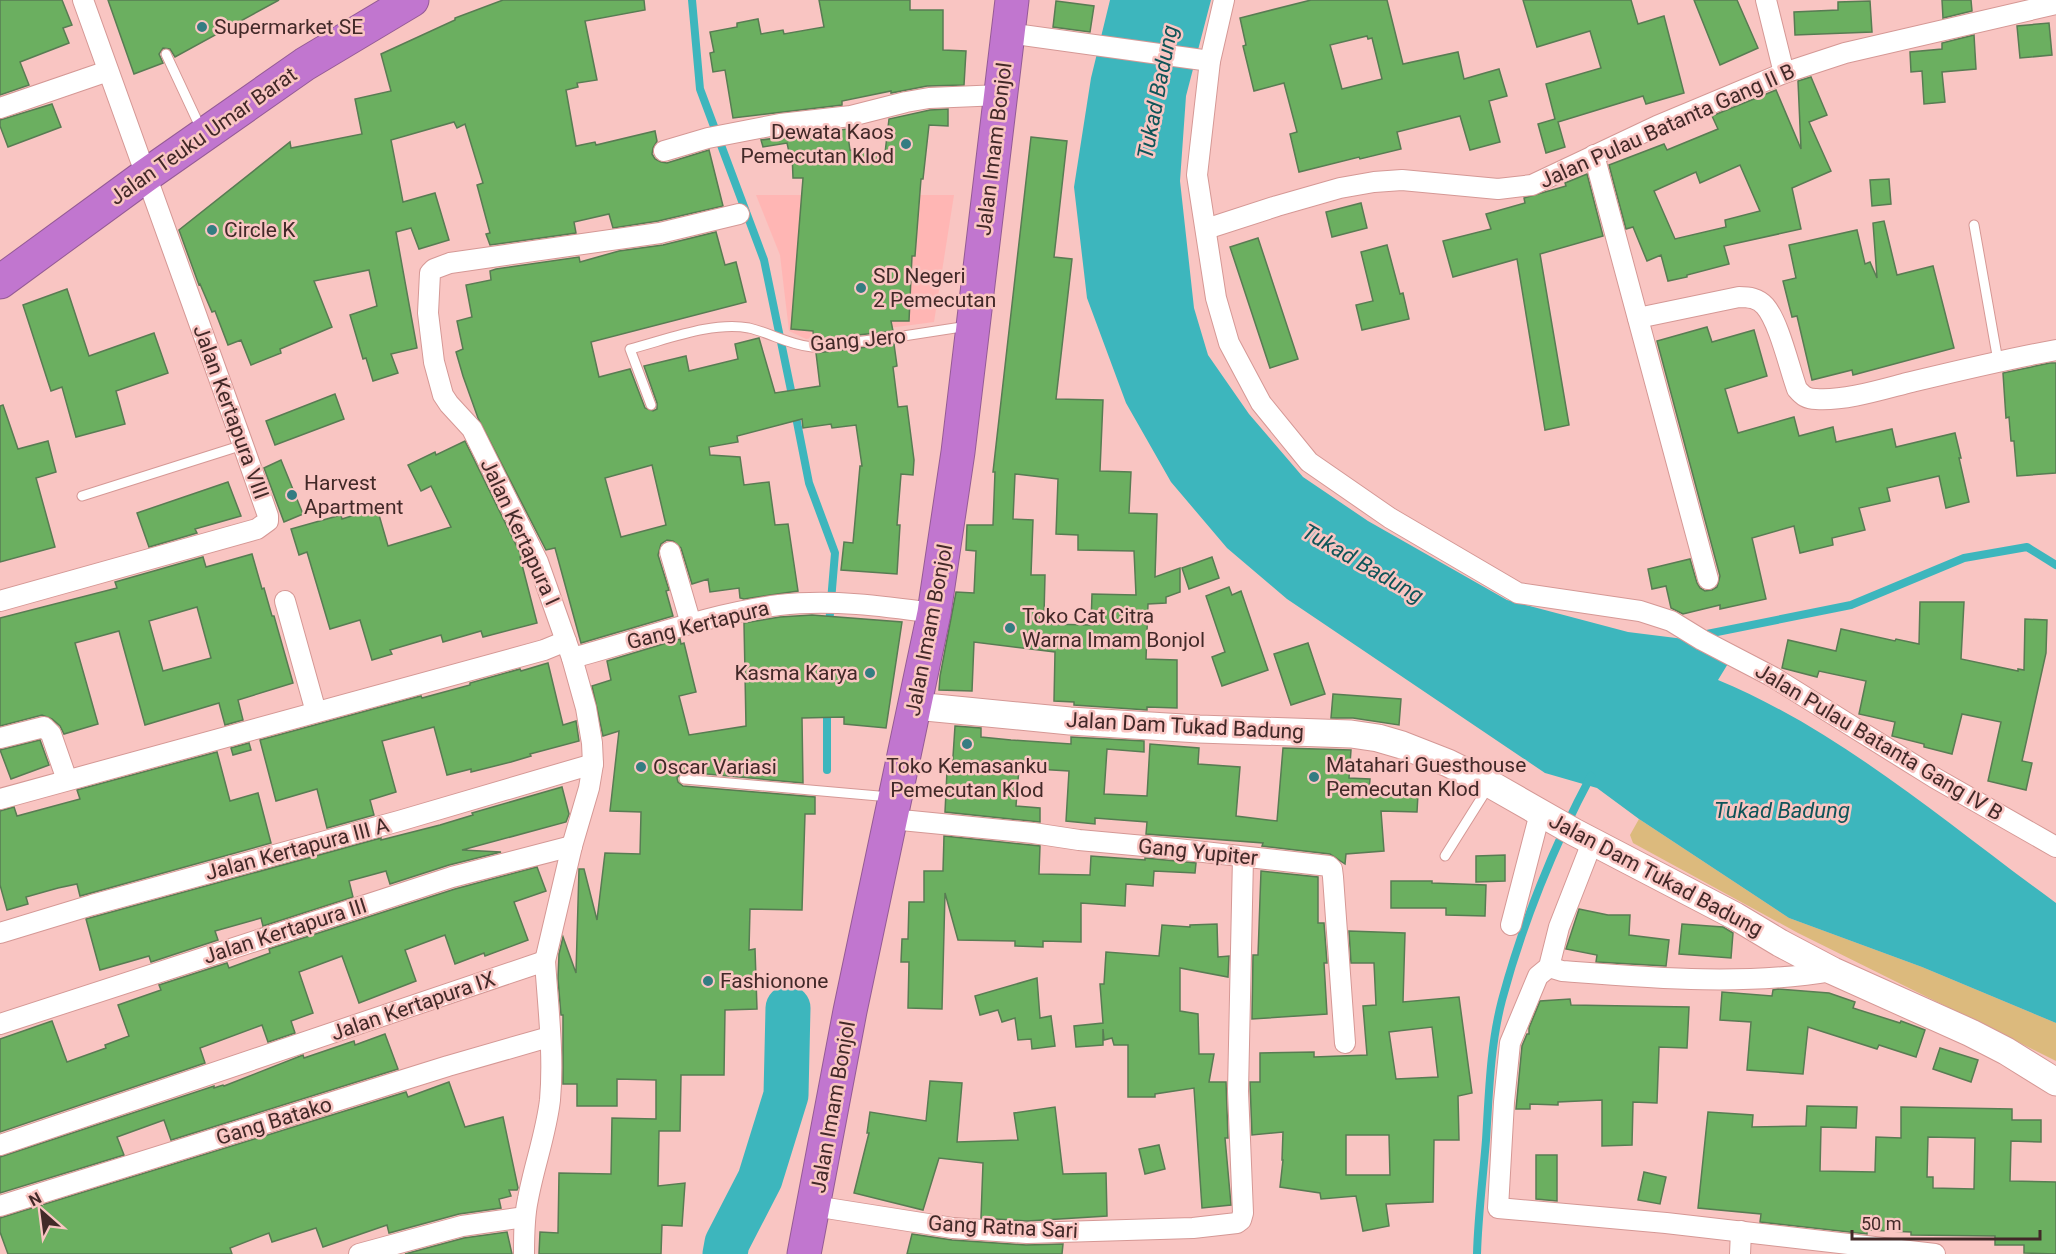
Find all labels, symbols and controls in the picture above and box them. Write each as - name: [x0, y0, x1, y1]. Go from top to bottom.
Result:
- place label: Supermarket SE: [214, 15, 363, 39]
- marker: Supermarket SE: [195, 20, 209, 34]
- water label: Tukad Badung: [1132, 23, 1183, 161]
- street label: Jalan Pulau Batanta Gang II B: [1536, 59, 1798, 193]
- street label: Jalan Imam Bonjol: [971, 61, 1017, 237]
- street label: Jalan Teuku Umar Barat: [105, 62, 301, 210]
- place label: Dewata Kaos Pemecutan Klod: [740, 120, 894, 168]
- marker: Dewata Kaos Pemecutan Klod: [899, 137, 913, 151]
- place label: Circle K: [224, 218, 296, 242]
- marker: Circle K: [205, 223, 219, 237]
- place label: SD Negeri 2 Pemecutan: [873, 264, 996, 312]
- marker: SD Negeri 2 Pemecutan: [854, 281, 868, 295]
- street label: Jalan Kertapura VIII: [188, 322, 274, 502]
- street label: Gang Jero: [809, 324, 907, 356]
- street label: Jalan Kertapura I: [476, 455, 564, 609]
- place label: Harvest Apartment: [304, 471, 404, 519]
- marker: Harvest Apartment: [285, 488, 299, 502]
- water label: Tukad Badung: [1298, 519, 1428, 608]
- street label: Jalan Imam Bonjol: [901, 542, 957, 718]
- street label: Gang Kertapura: [624, 596, 772, 654]
- place label: Toko Cat Citra Warna Imam Bonjol: [1022, 604, 1205, 652]
- marker: Toko Cat Citra Warna Imam Bonjol: [1003, 621, 1017, 635]
- street label: Jalan Pulau Batanta Gang IV B: [1751, 659, 2007, 825]
- place label: Kasma Karya: [734, 661, 858, 685]
- marker: Kasma Karya: [863, 666, 877, 680]
- street label: Jalan Dam Tukad Badung: [1065, 708, 1305, 744]
- marker: Toko Kemasanku Pemecutan Klod: [960, 737, 974, 751]
- place label: Matahari Guesthouse Pemecutan Klod: [1326, 753, 1526, 801]
- place label: Toko Kemasanku Pemecutan Klod: [886, 754, 1048, 802]
- place label: Oscar Variasi: [653, 755, 777, 779]
- marker: Oscar Variasi: [634, 760, 648, 774]
- marker: Matahari Guesthouse Pemecutan Klod: [1307, 770, 1321, 784]
- water label: Tukad Badung: [1714, 798, 1850, 823]
- street label: Jalan Dam Tukad Badung: [1545, 808, 1767, 942]
- street label: Jalan Kertapura III A: [203, 813, 392, 885]
- street label: Gang Yupiter: [1137, 834, 1259, 870]
- street label: Jalan Kertapura III: [200, 893, 370, 969]
- street label: Jalan Kertapura IX: [328, 967, 498, 1045]
- place label: Fashionone: [720, 969, 828, 993]
- marker: Fashionone: [701, 974, 715, 988]
- street label: Jalan Imam Bonjol: [806, 1019, 860, 1195]
- street label: Gang Batako: [213, 1092, 335, 1150]
- north arrow: [12, 1182, 72, 1242]
- text: N: [26, 1188, 45, 1210]
- scale bar: [1852, 1203, 2040, 1241]
- street label: Gang Ratna Sari: [928, 1211, 1078, 1243]
- text: 50 m: [1861, 1213, 1901, 1234]

